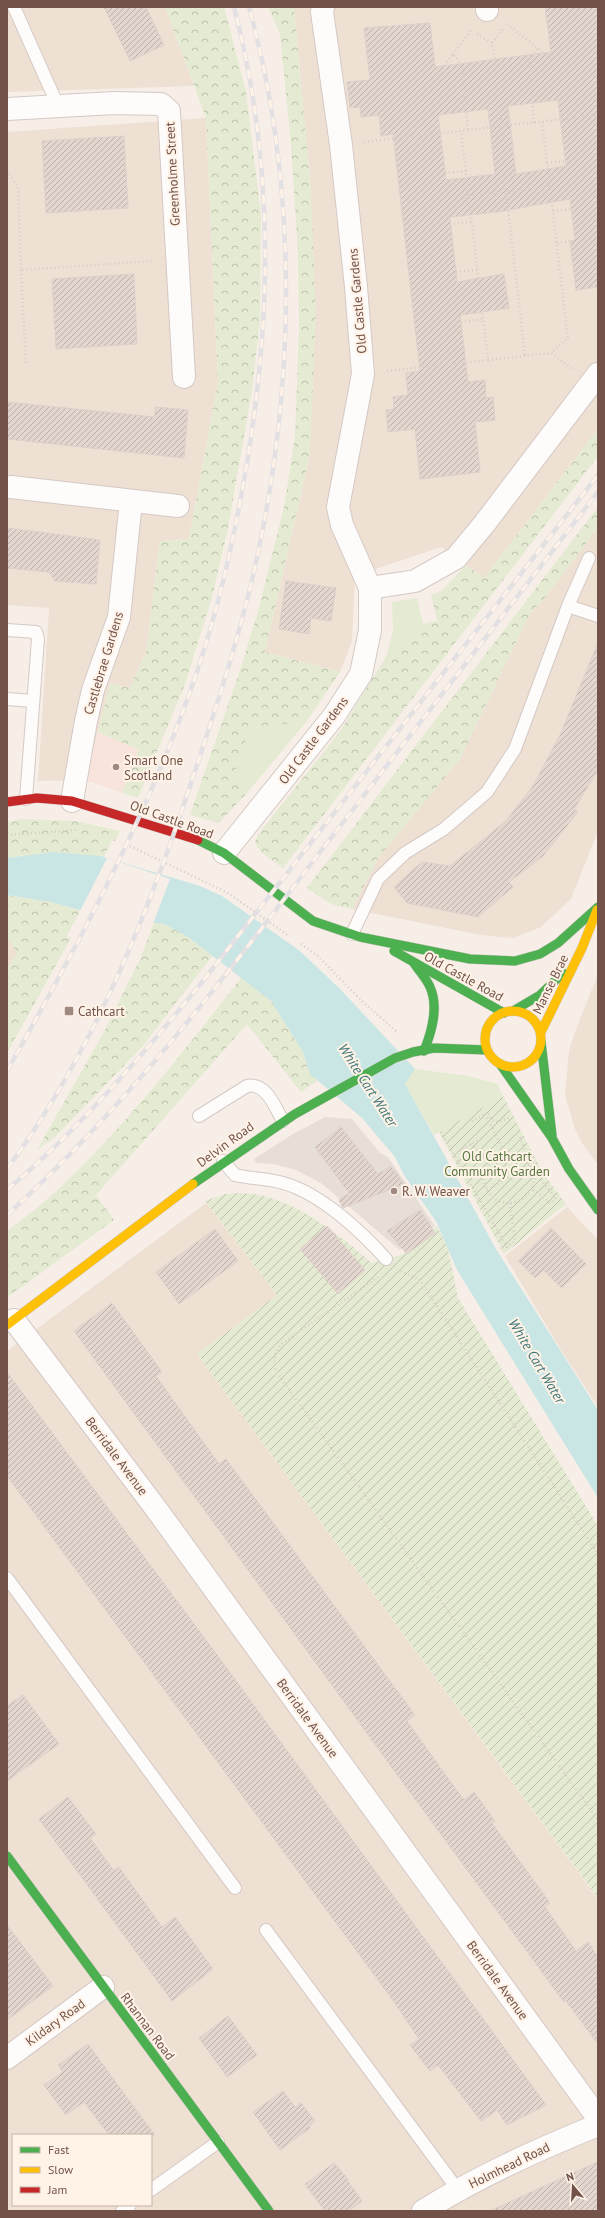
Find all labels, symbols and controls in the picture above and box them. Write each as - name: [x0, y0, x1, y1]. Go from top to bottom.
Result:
- street label: Greenholme Street: [161, 121, 184, 226]
- street label: Old Castle Gardens: [344, 248, 371, 354]
- street label: Castlebrae Gardens: [80, 610, 127, 717]
- street label: Old Castle Gardens: [275, 693, 352, 788]
- place label: Smart One Scotland: [124, 752, 183, 784]
- marker: Smart One Scotland: [111, 762, 121, 772]
- street label: Old Castle Road: [128, 796, 216, 843]
- street label: Old Castle Road: [421, 948, 506, 1005]
- street label: Manse Brae: [529, 952, 572, 1017]
- place label: Cathcart: [78, 1003, 125, 1020]
- marker: Cathcart: [63, 1005, 75, 1017]
- water label: White Cart Water: [334, 1040, 402, 1131]
- street label: Delvin Road: [193, 1118, 257, 1171]
- park label: Old Cathcart Community Garden: [444, 1148, 550, 1180]
- place label: R. W. Weaver: [402, 1183, 471, 1200]
- marker: R. W. Weaver: [389, 1186, 399, 1196]
- water label: White Cart Water: [505, 1315, 570, 1408]
- street label: Berridale Avenue: [82, 1414, 152, 1499]
- street label: Berridale Avenue: [273, 1675, 342, 1761]
- street label: Berridale Avenue: [463, 1937, 532, 2023]
- street label: Rhannan Road: [117, 1989, 178, 2063]
- street label: Kildary Road: [22, 1995, 88, 2050]
- legend: [12, 2134, 152, 2206]
- street label: Holmhead Road: [466, 2138, 553, 2192]
- text: Fast: [48, 2142, 69, 2157]
- text: Slow: [48, 2162, 73, 2177]
- north arrow: [553, 2166, 593, 2206]
- text: N: [564, 2169, 576, 2184]
- text: Jam: [47, 2182, 67, 2197]

